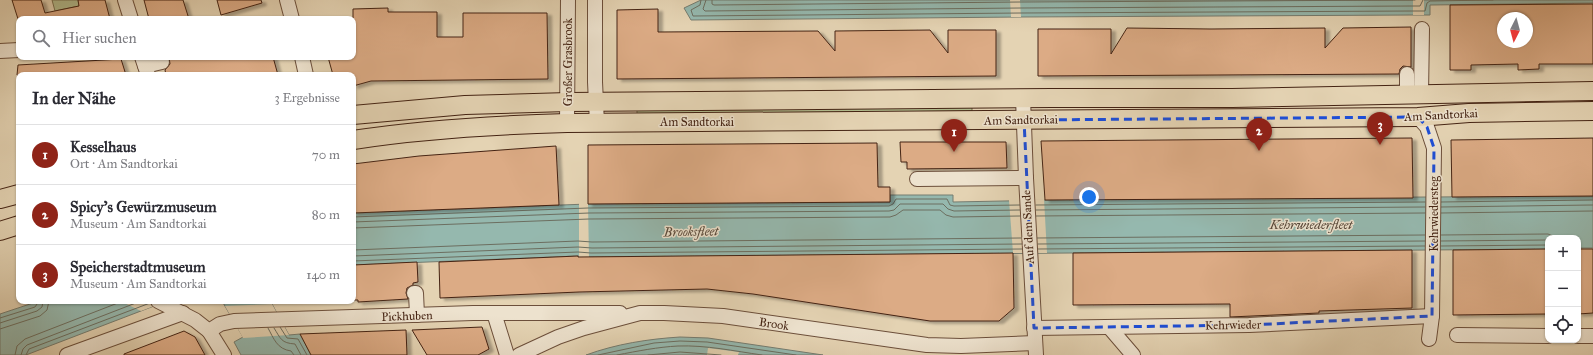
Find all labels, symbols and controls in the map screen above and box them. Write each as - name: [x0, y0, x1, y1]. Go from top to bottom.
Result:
- north arrow: [1497, 12, 1533, 48]
- search box: [16, 16, 356, 60]
- street label: Großer Grasbrook: [561, 17, 575, 106]
- icon: search: [30, 27, 52, 49]
- text: Hier suchen: [62, 29, 137, 47]
- text: In der Nähe: [32, 88, 116, 109]
- text: 3 Ergebnisse: [275, 90, 340, 106]
- street label: Am Sandtorkai: [1403, 106, 1479, 124]
- street label: Am Sandtorkai: [983, 112, 1059, 128]
- pin: 3: [1367, 112, 1393, 145]
- street label: Am Sandtorkai: [659, 115, 735, 129]
- pin: 2: [1246, 118, 1272, 151]
- pin: 1: [941, 119, 967, 152]
- text: Kesselhaus: [70, 138, 136, 156]
- text: 1: [42, 147, 48, 163]
- text: 70 m: [312, 147, 340, 163]
- text: Ort · Am Sandtorkai: [70, 156, 178, 172]
- street label: Kehrwiedersteg: [1427, 176, 1442, 252]
- your location: [1079, 187, 1099, 207]
- street label: Auf dem Sande: [1019, 190, 1037, 265]
- text: Spicy's Gewürzmuseum: [70, 198, 217, 216]
- text: 2: [42, 207, 48, 223]
- text: 80 m: [312, 207, 340, 223]
- text: Museum · Am Sandtorkai: [70, 216, 207, 232]
- water label: Kehrwiederfleet: [1269, 217, 1353, 233]
- water label: Brooksfleet: [663, 224, 719, 240]
- map controls: [1545, 235, 1581, 343]
- button: +: [1545, 235, 1581, 271]
- text: Speicherstadtmuseum: [70, 258, 206, 276]
- text: 3: [42, 267, 48, 283]
- text: 140 m: [306, 267, 340, 283]
- button: −: [1545, 271, 1581, 307]
- text: Museum · Am Sandtorkai: [70, 276, 207, 292]
- button: locate: [1545, 307, 1581, 343]
- street label: Pickhuben: [381, 308, 433, 324]
- street label: Brook: [758, 315, 790, 333]
- street label: Kehrwieder: [1205, 318, 1262, 332]

